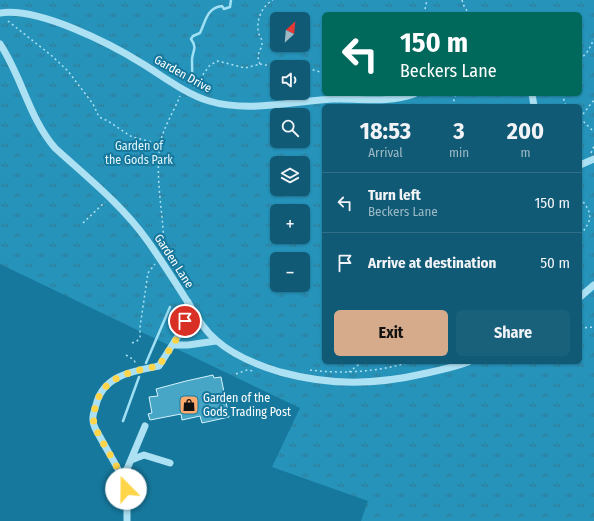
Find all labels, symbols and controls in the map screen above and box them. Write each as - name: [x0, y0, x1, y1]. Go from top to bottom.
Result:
- north arrow: [270, 12, 310, 52]
- map controls: [270, 12, 310, 292]
- text: 150 m: [400, 26, 468, 59]
- icon: left: [334, 28, 386, 80]
- street label: Garden Drive: [152, 52, 214, 96]
- button: sound: [270, 60, 310, 100]
- text: Beckers Lane: [400, 60, 497, 82]
- button: search: [270, 108, 310, 148]
- text: 18:53: [360, 117, 411, 145]
- text: 3: [453, 117, 465, 145]
- text: 200: [507, 117, 544, 145]
- park label: Garden of the Gods Park: [105, 139, 173, 167]
- text: Arrival: [368, 145, 403, 160]
- text: min: [449, 145, 469, 160]
- text: m: [521, 145, 531, 160]
- button: layers: [270, 156, 310, 196]
- text: Turn left: [368, 186, 421, 204]
- icon: left: [334, 192, 356, 214]
- text: 150 m: [534, 194, 570, 212]
- button: +: [270, 204, 310, 244]
- text: Beckers Lane: [368, 204, 438, 219]
- street label: Garden Lane: [151, 231, 197, 291]
- button: −: [270, 252, 310, 292]
- icon: arrive: [334, 252, 356, 274]
- text: Arrive at destination: [368, 254, 496, 272]
- text: 50 m: [540, 254, 570, 272]
- pin: [168, 304, 202, 338]
- icon: arrive: [174, 310, 196, 332]
- button: Exit: [334, 310, 448, 356]
- button: Share: [456, 310, 570, 356]
- place label: Garden of the Gods Trading Post: [203, 391, 291, 419]
- shop icon: Garden of the Gods Trading Post: [178, 394, 200, 416]
- position arrow: [105, 468, 147, 510]

